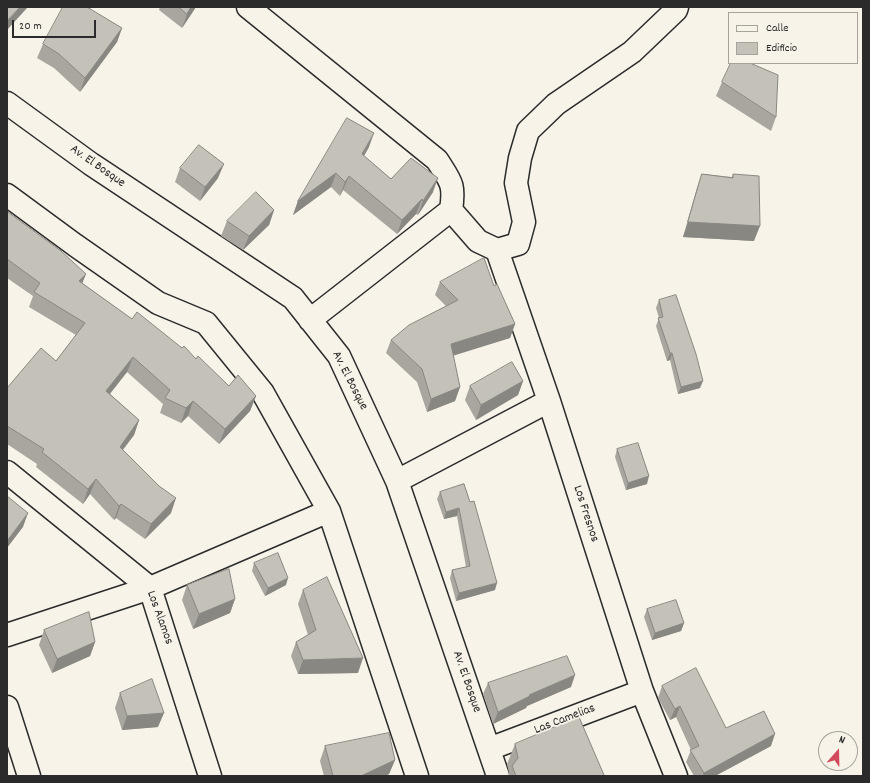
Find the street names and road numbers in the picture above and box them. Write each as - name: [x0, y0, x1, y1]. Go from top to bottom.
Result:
- street label: Av. El Bosque: [66, 142, 128, 192]
- street label: Av. El Bosque: [327, 349, 371, 413]
- street label: Los Fresnos: [569, 484, 601, 544]
- street label: Los Alamos: [142, 589, 176, 647]
- street label: Av. El Bosque: [448, 649, 484, 715]
- street label: Las Camelias: [532, 701, 598, 739]

